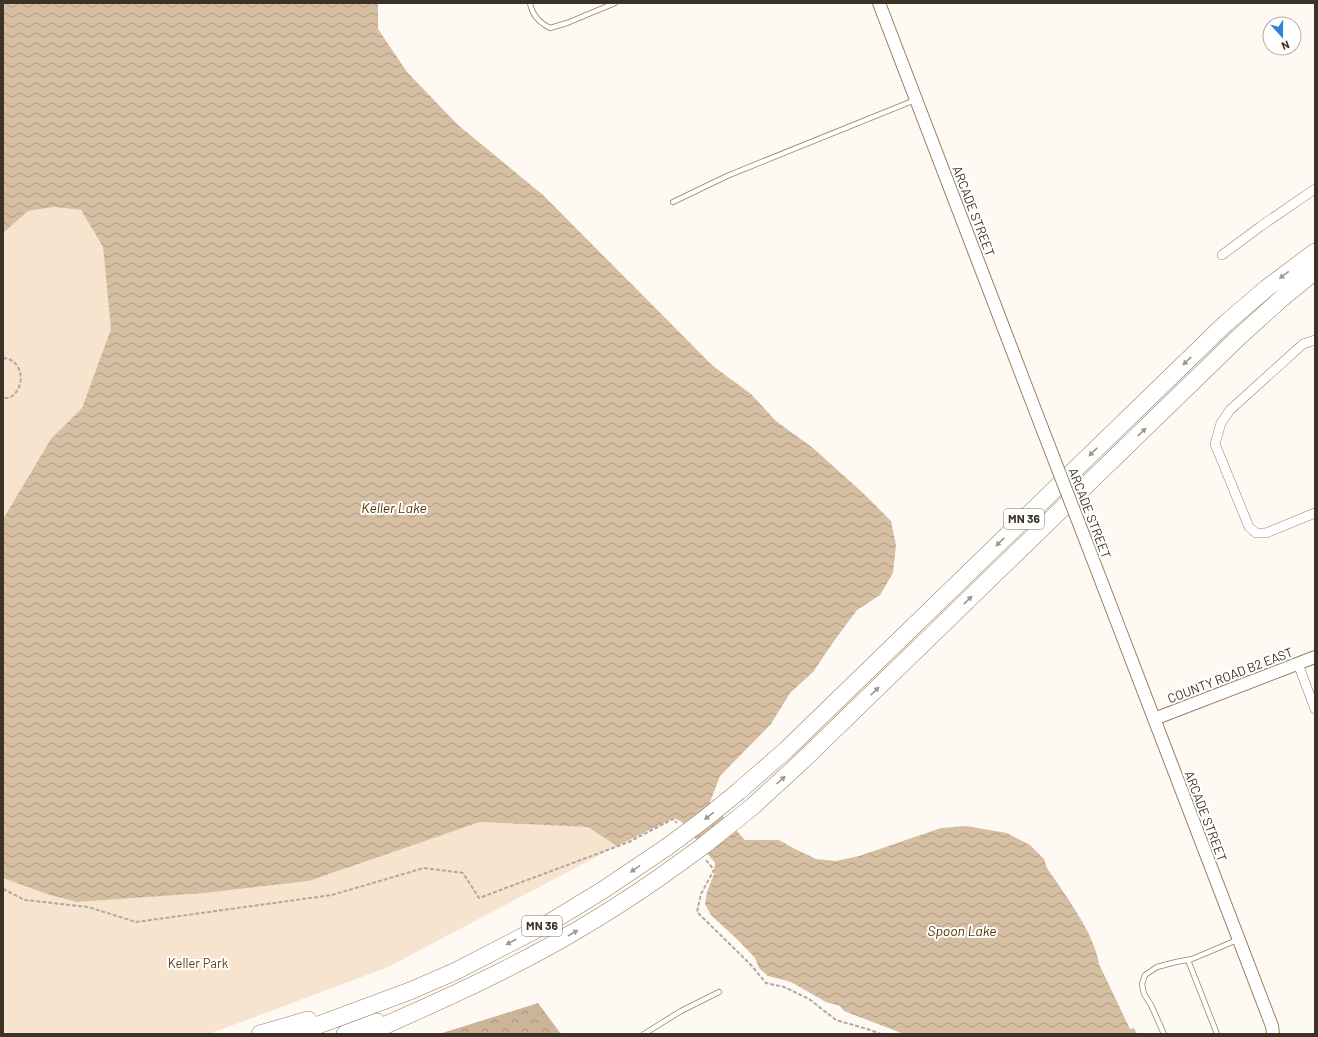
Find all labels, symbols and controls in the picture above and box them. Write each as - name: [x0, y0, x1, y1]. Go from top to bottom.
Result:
- north arrow: [1262, 16, 1302, 56]
- text: N: [1280, 38, 1292, 53]
- street label: ARCADE STREET: [949, 163, 999, 259]
- one-way arrow: [1279, 271, 1289, 279]
- one-way arrow: [1182, 356, 1192, 366]
- one-way arrow: [1137, 427, 1147, 437]
- one-way arrow: [1088, 447, 1098, 457]
- street label: ARCADE STREET: [1065, 465, 1115, 561]
- water label: Keller Lake: [361, 499, 427, 516]
- road number: MN 36: [1004, 509, 1044, 529]
- one-way arrow: [995, 537, 1005, 547]
- one-way arrow: [963, 595, 973, 605]
- street label: COUNTY ROAD B2 EAST: [1165, 644, 1295, 706]
- one-way arrow: [869, 686, 880, 695]
- street label: ARCADE STREET: [1181, 768, 1231, 864]
- one-way arrow: [776, 776, 786, 785]
- one-way arrow: [703, 812, 714, 820]
- one-way arrow: [630, 865, 640, 873]
- road number: MN 36: [522, 916, 562, 936]
- water label: Spoon Lake: [927, 922, 997, 939]
- one-way arrow: [567, 930, 579, 937]
- one-way arrow: [505, 939, 517, 946]
- park label: Keller Park: [168, 955, 229, 971]

